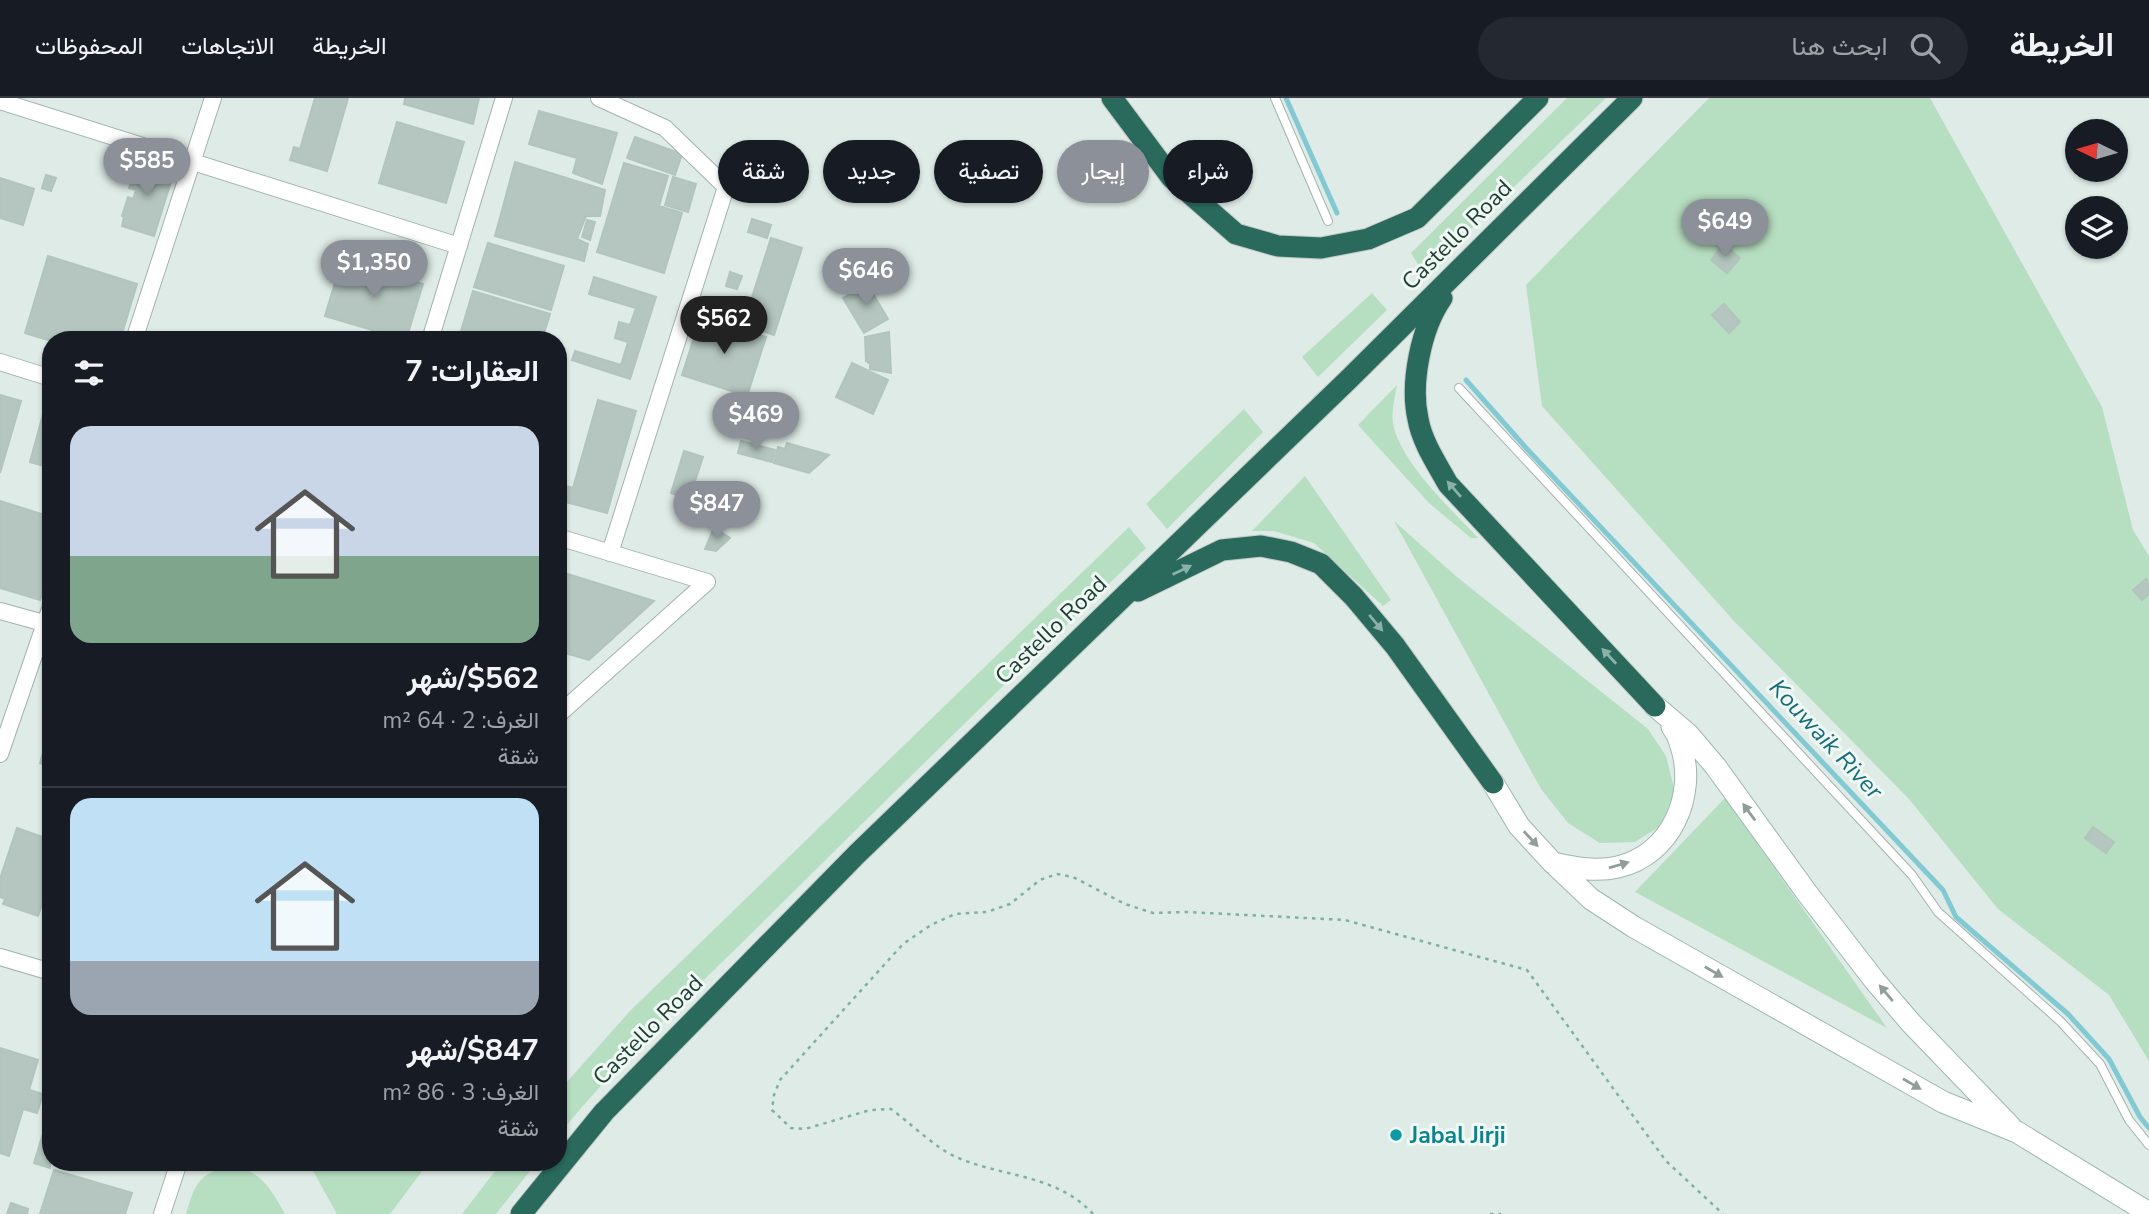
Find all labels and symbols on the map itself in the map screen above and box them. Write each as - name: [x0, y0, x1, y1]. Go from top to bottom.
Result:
- north arrow: [2065, 119, 2128, 182]
- pin: $585: [106, 139, 188, 198]
- street label: Castello Road: [1395, 173, 1519, 297]
- pin: $649: [1684, 200, 1766, 259]
- pin: $1,350: [317, 240, 431, 300]
- pin: $646: [825, 248, 907, 308]
- pin: $562: [683, 296, 765, 356]
- pin: $469: [715, 392, 797, 452]
- one-way arrow: [1447, 481, 1462, 498]
- pin: $847: [676, 482, 758, 541]
- one-way arrow: [1172, 564, 1192, 575]
- street label: Castello Road: [988, 569, 1114, 691]
- one-way arrow: [1368, 614, 1384, 632]
- one-way arrow: [1601, 647, 1617, 665]
- water label: Kouwaik River: [1762, 672, 1891, 807]
- one-way arrow: [1742, 803, 1756, 821]
- one-way arrow: [1523, 830, 1539, 848]
- one-way arrow: [1609, 859, 1630, 869]
- one-way arrow: [1704, 966, 1723, 978]
- street label: Castello Road: [586, 968, 710, 1092]
- one-way arrow: [1879, 985, 1894, 1002]
- one-way arrow: [1902, 1078, 1921, 1090]
- place label: Jabal Jirji: [1409, 1120, 1506, 1151]
- marker: Jabal Jirji: [1388, 1127, 1404, 1143]

